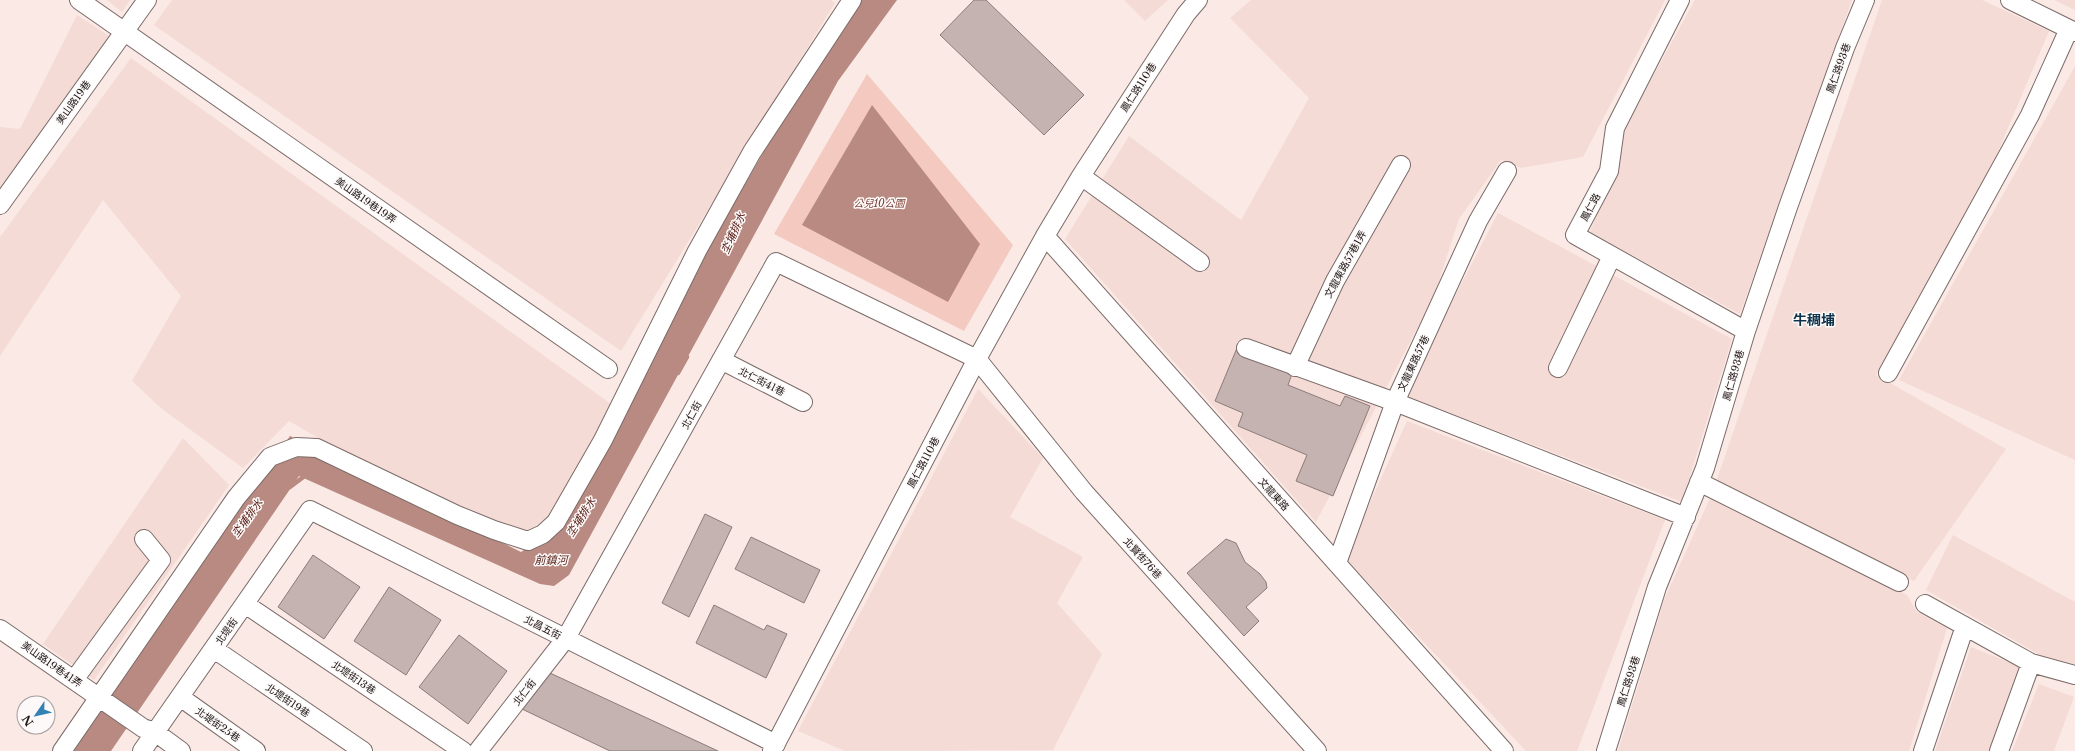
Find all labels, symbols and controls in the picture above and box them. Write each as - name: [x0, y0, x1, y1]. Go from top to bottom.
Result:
- street label: 鳳仁路93巷: [1823, 41, 1854, 95]
- street label: 鳳仁路110巷: [1118, 60, 1159, 114]
- street label: 美山路19巷: [53, 78, 94, 127]
- street label: 美山路19巷19弄: [333, 174, 399, 226]
- street label: 鳳仁路: [1578, 191, 1603, 224]
- park label: 公兒10公園: [853, 197, 907, 210]
- water label: 坔埔排水: [718, 209, 749, 256]
- street label: 文龍東路57巷1弄: [1322, 228, 1369, 300]
- district label: 牛稠埔: [1793, 311, 1835, 329]
- street label: 文龍東路57巷: [1395, 333, 1432, 393]
- street label: 鳳仁路93巷: [1720, 348, 1747, 402]
- street label: 北仁街41巷: [736, 364, 787, 399]
- street label: 北仁街: [678, 399, 704, 432]
- street label: 鳳仁路110巷: [905, 434, 942, 490]
- street label: 文龍東路: [1255, 475, 1292, 514]
- water label: 坔埔排水: [563, 494, 599, 539]
- water label: 坔埔排水: [228, 495, 266, 540]
- street label: 北賢街76巷: [1121, 535, 1165, 582]
- water label: 前鎮河: [535, 553, 569, 567]
- street label: 北昌五街: [522, 613, 564, 642]
- street label: 北堤街: [212, 615, 240, 647]
- street label: 美山路19巷41弄: [19, 639, 85, 690]
- street label: 鳳仁路93巷: [1614, 654, 1643, 708]
- street label: 北堤街13巷: [329, 658, 378, 697]
- street label: 北仁街: [510, 676, 539, 708]
- street label: 北堤街19巷: [263, 681, 312, 720]
- north arrow: [16, 695, 56, 735]
- street label: 北堤街25巷: [193, 704, 243, 745]
- text: N: [19, 712, 36, 729]

